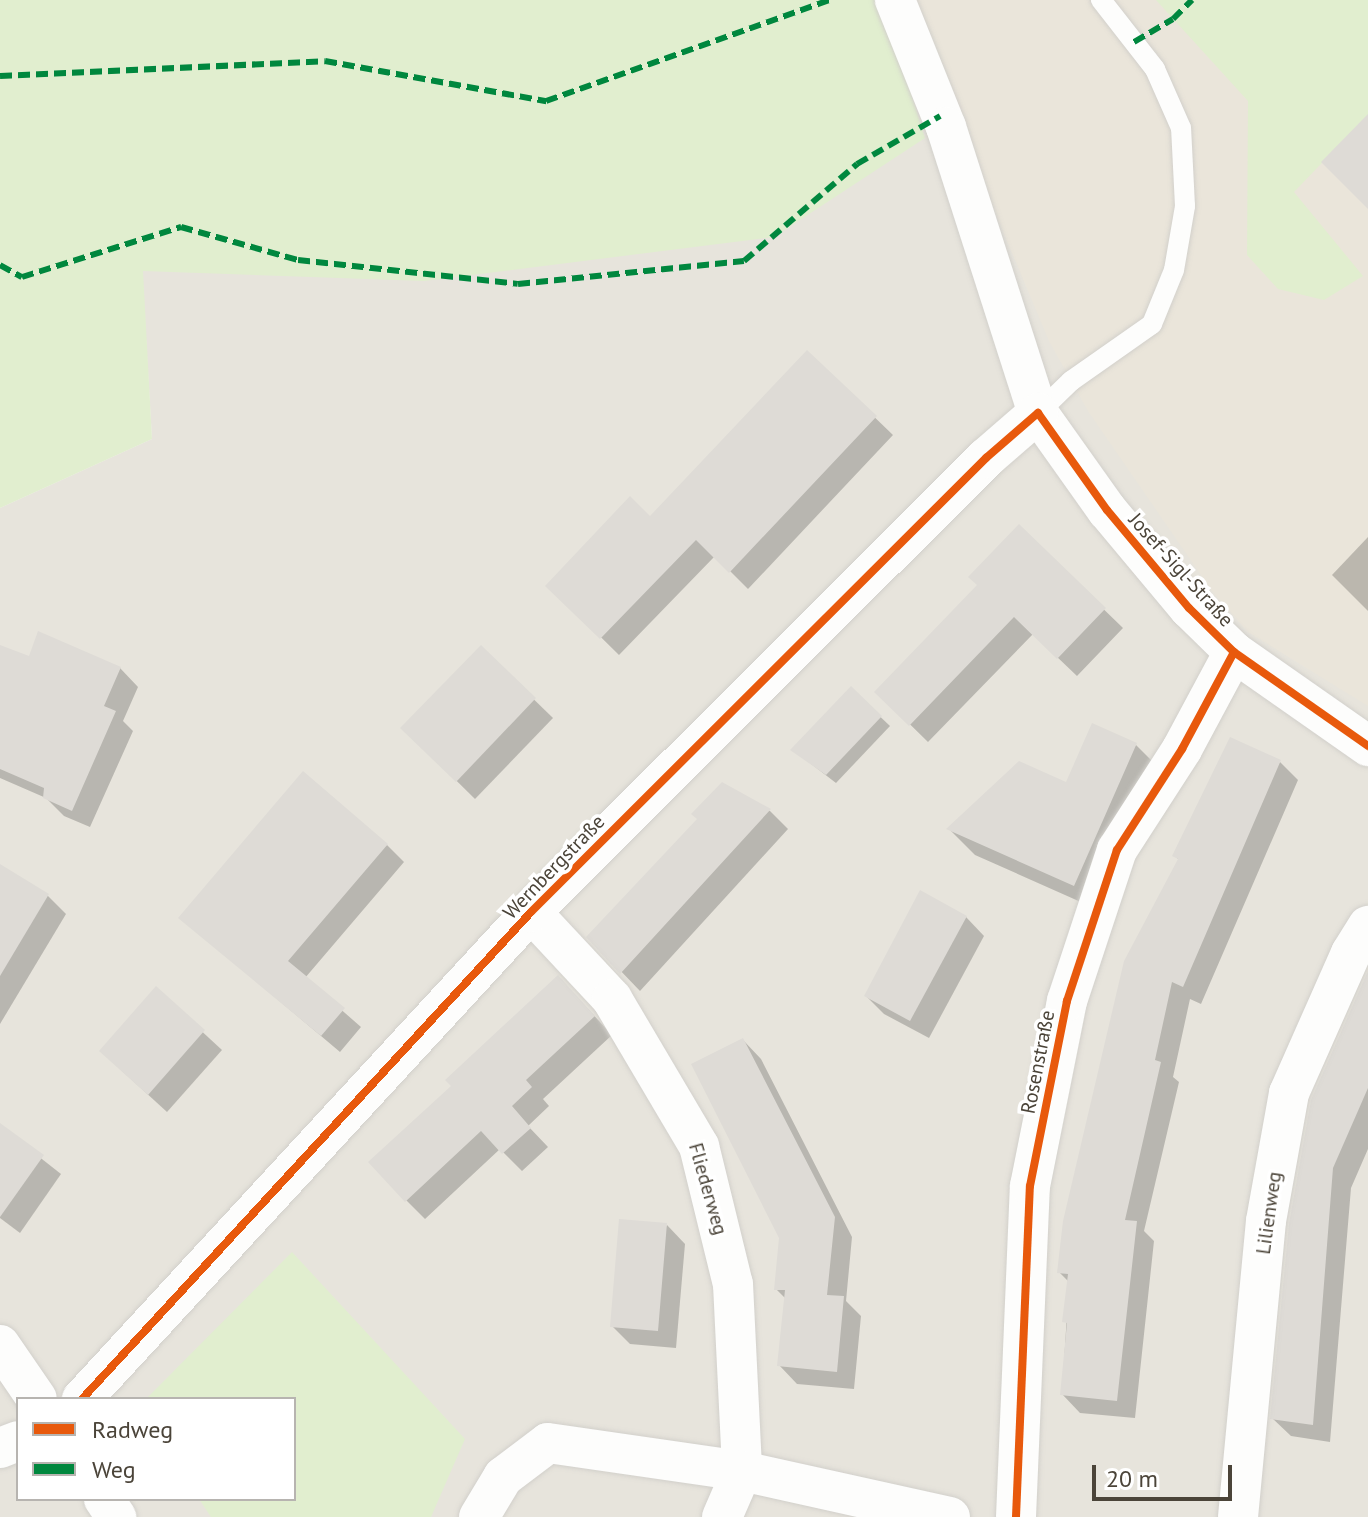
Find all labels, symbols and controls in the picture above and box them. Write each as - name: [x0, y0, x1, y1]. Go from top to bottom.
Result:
- street label: Josef-Sigl-Straße: [1124, 508, 1238, 632]
- street label: Wernbergstraße: [498, 810, 610, 924]
- street label: Rosenstraße: [1016, 1008, 1060, 1116]
- street label: Fliederweg: [683, 1140, 733, 1238]
- street label: Lilienweg: [1251, 1170, 1287, 1256]
- legend: [16, 1397, 296, 1501]
- text: Radweg: [92, 1414, 173, 1445]
- scale bar: [1096, 1449, 1236, 1499]
- text: Weg: [92, 1454, 136, 1485]
- text: 20 m: [1106, 1463, 1158, 1494]

